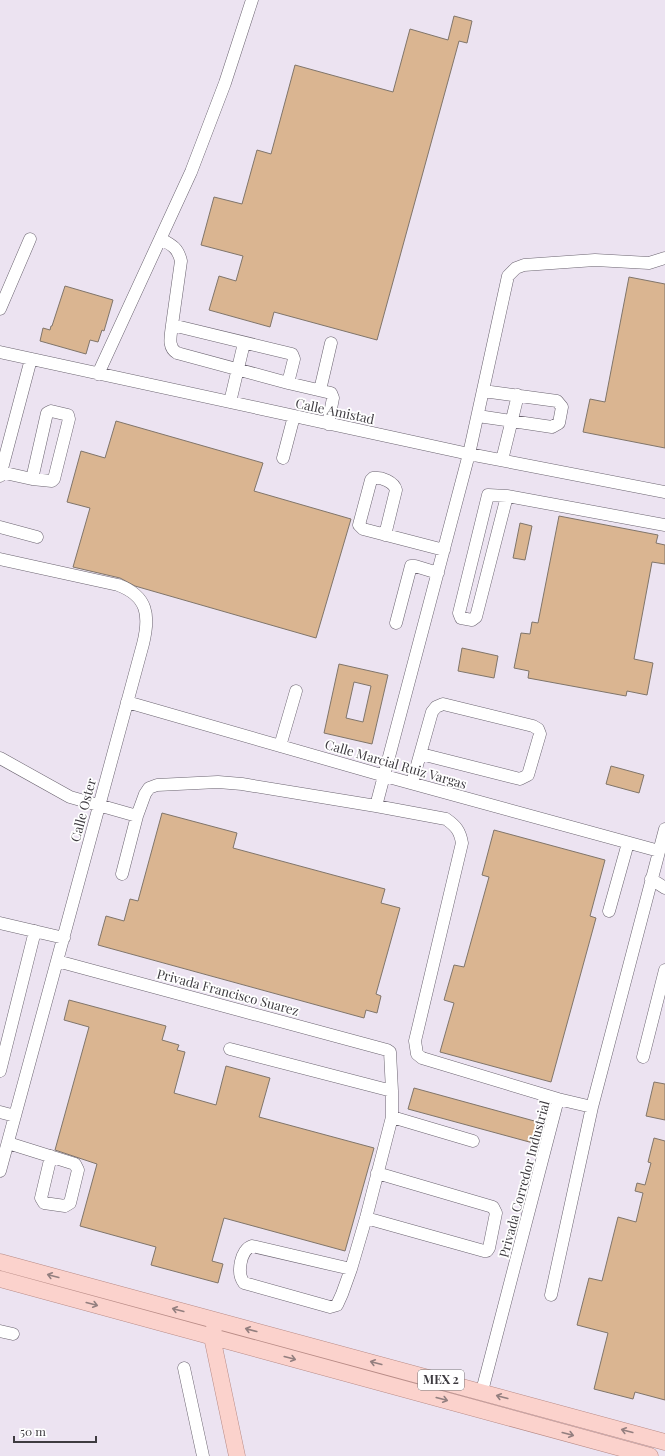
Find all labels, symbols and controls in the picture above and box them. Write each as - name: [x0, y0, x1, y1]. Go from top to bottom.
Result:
- street label: Calle Amistad: [294, 394, 376, 427]
- street label: Calle Marcial Ruiz Vargas: [323, 735, 469, 792]
- street label: Calle Oster: [66, 776, 99, 843]
- street label: Privada Francisco Suarez: [155, 964, 301, 1019]
- street label: Privada Corredor Industrial: [494, 1098, 553, 1259]
- one-way arrow: [46, 1272, 59, 1279]
- one-way arrow: [85, 1301, 98, 1308]
- one-way arrow: [172, 1306, 185, 1313]
- one-way arrow: [245, 1326, 258, 1333]
- one-way arrow: [283, 1355, 296, 1362]
- one-way arrow: [370, 1359, 383, 1366]
- road number: MEX 2: [418, 1370, 464, 1390]
- one-way arrow: [496, 1393, 509, 1400]
- one-way arrow: [436, 1396, 449, 1403]
- scale bar: [14, 1418, 96, 1444]
- text: 50 m: [20, 1423, 46, 1439]
- one-way arrow: [621, 1427, 634, 1434]
- one-way arrow: [561, 1430, 574, 1438]

